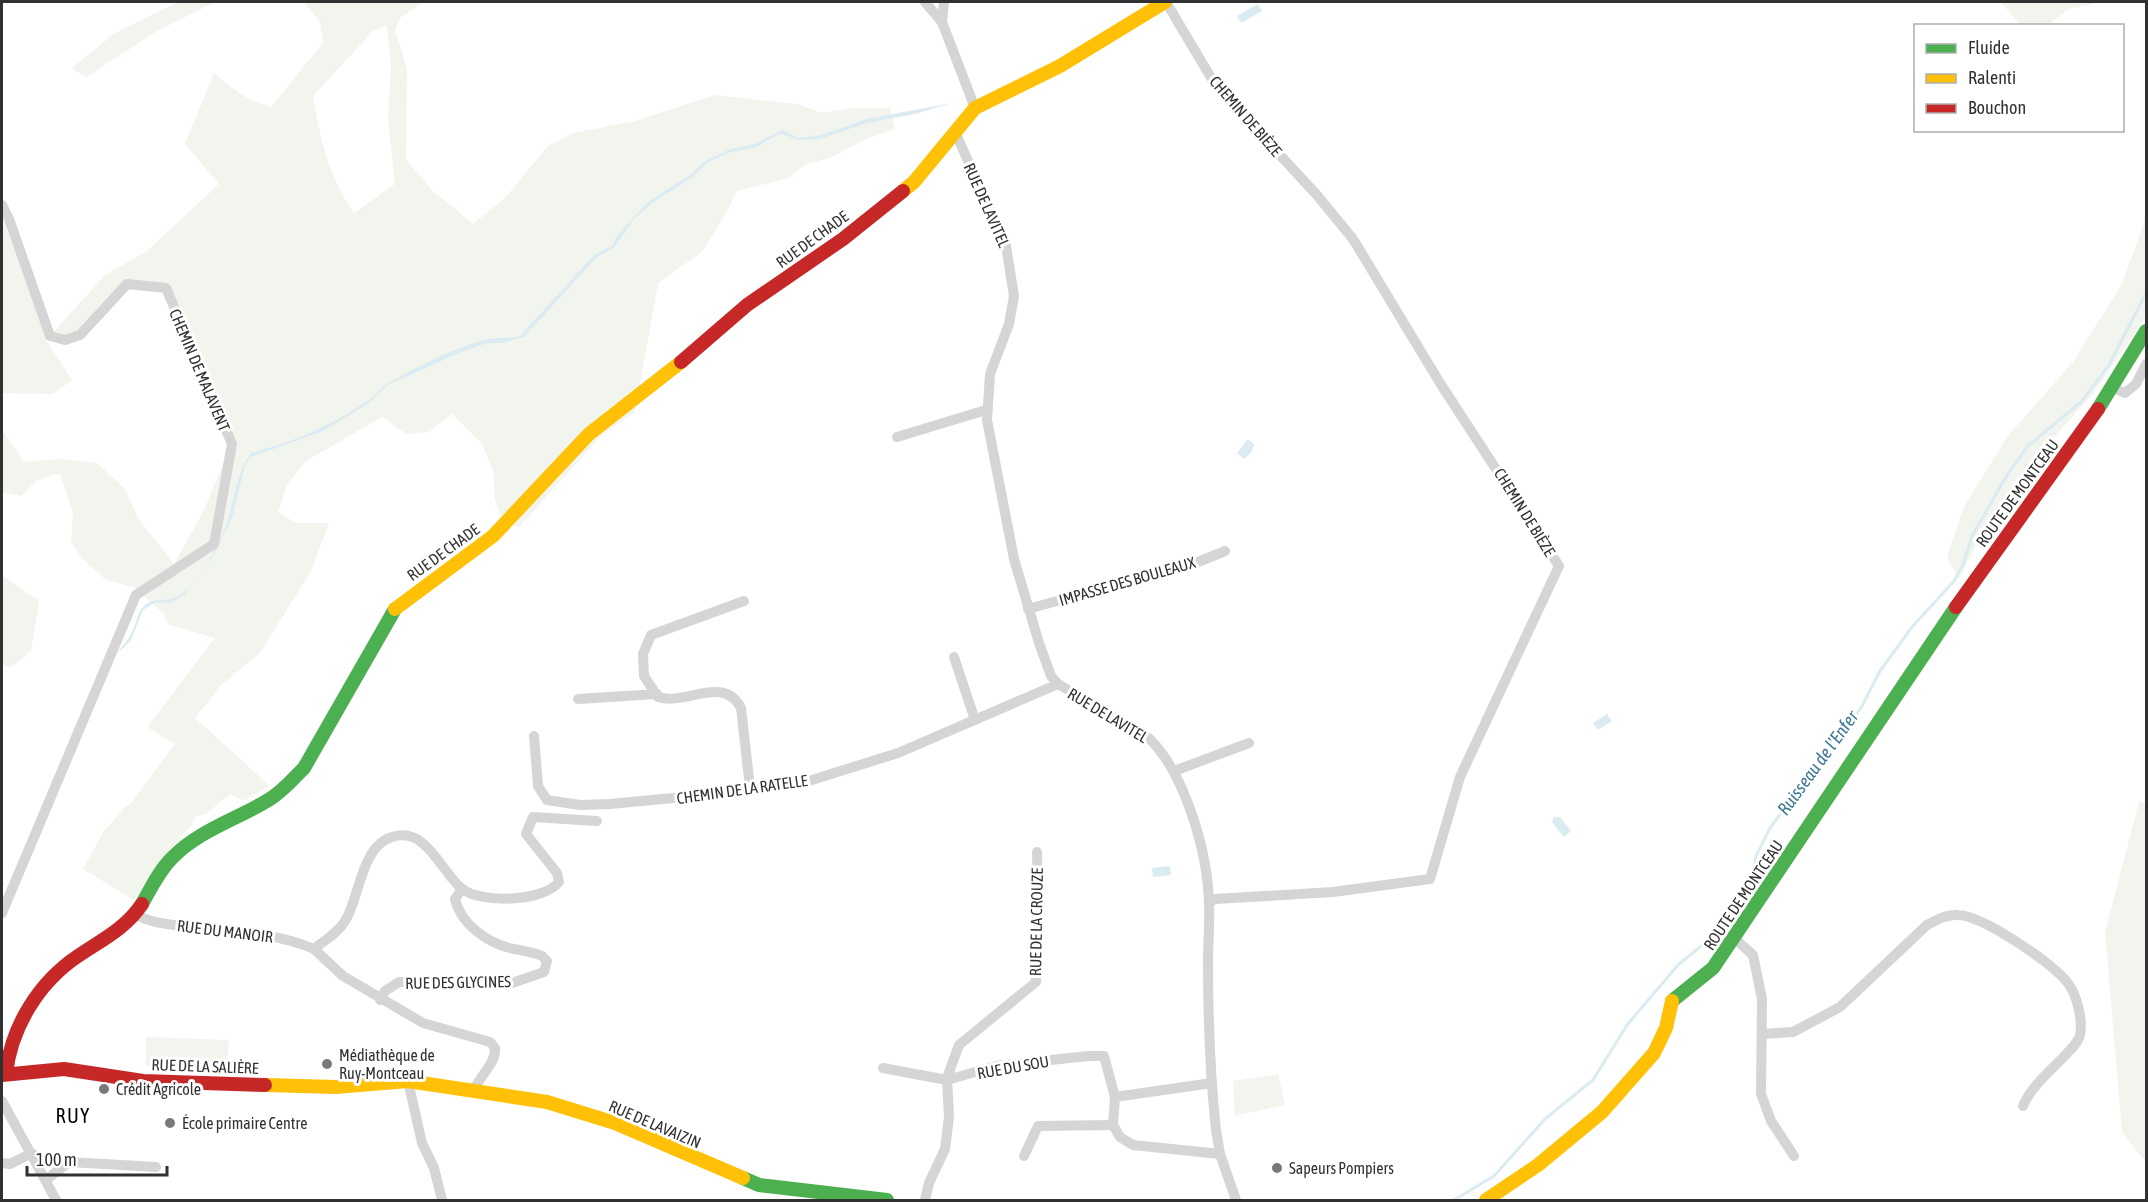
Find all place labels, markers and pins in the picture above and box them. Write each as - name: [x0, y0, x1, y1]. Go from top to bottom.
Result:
- place label: Médiathèque de Ruy-Montceau: [339, 1046, 435, 1083]
- marker: Médiathèque de Ruy-Montceau: [320, 1057, 334, 1071]
- place label: Crédit Agricole: [116, 1080, 201, 1099]
- marker: Crédit Agricole: [97, 1082, 111, 1096]
- place label: École primaire Centre: [182, 1114, 307, 1133]
- marker: École primaire Centre: [163, 1116, 177, 1130]
- place label: Sapeurs Pompiers: [1289, 1159, 1394, 1178]
- marker: Sapeurs Pompiers: [1270, 1161, 1284, 1175]

